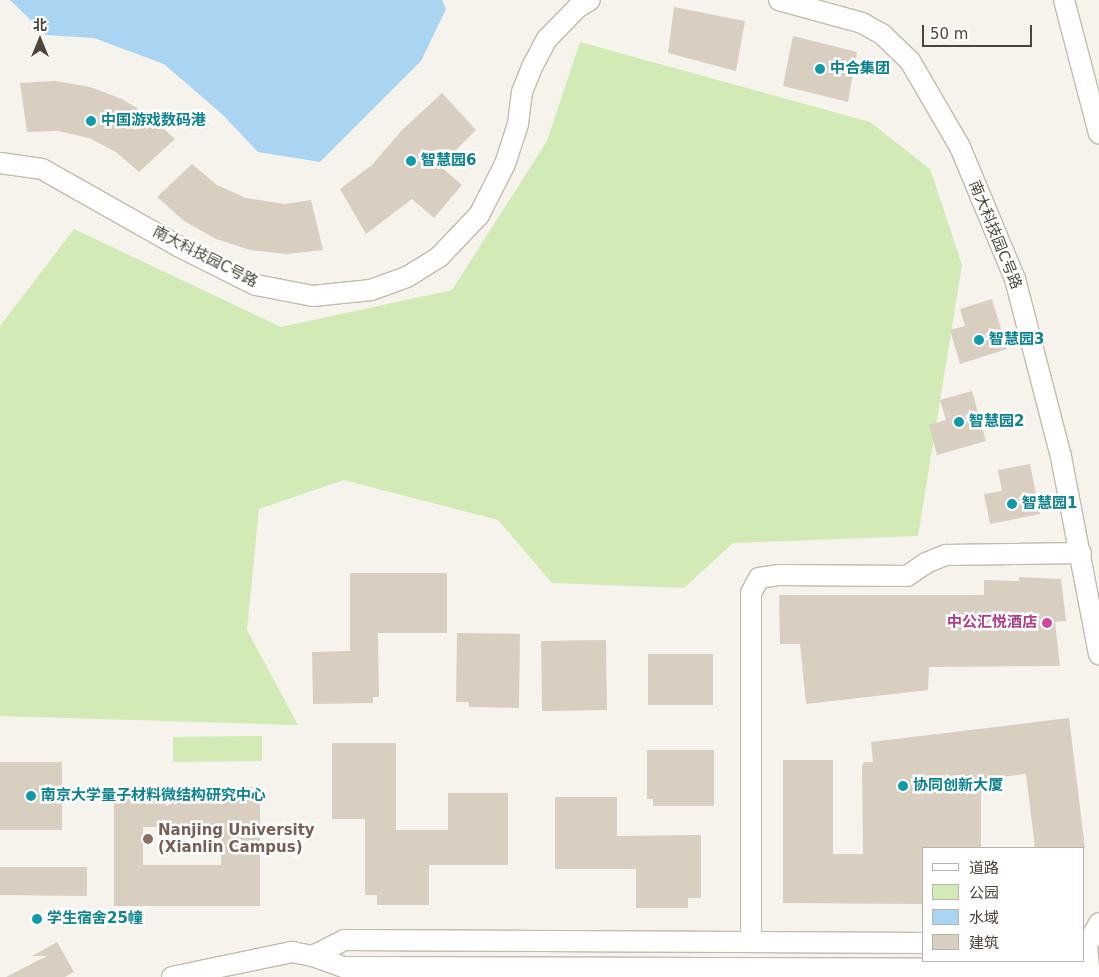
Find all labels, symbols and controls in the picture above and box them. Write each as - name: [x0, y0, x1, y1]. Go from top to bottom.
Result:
- north arrow: [15, 15, 65, 65]
- scale bar: [924, 15, 1034, 47]
- text: 北: [33, 17, 47, 33]
- text: 50 m: [930, 25, 968, 43]
- place label: 中合集团: [830, 60, 890, 78]
- marker: 中合集团: [814, 63, 826, 75]
- place label: 中国游戏数码港: [101, 112, 206, 130]
- marker: 中国游戏数码港: [85, 115, 97, 127]
- place label: 智慧园6: [421, 152, 476, 170]
- marker: 智慧园6: [405, 155, 417, 167]
- street label: 南大科技园C号路: [965, 178, 1025, 292]
- street label: 南大科技园C号路: [149, 223, 261, 291]
- place label: 智慧园3: [989, 331, 1044, 349]
- marker: 智慧园3: [973, 334, 985, 346]
- place label: 智慧园2: [969, 413, 1024, 431]
- marker: 智慧园2: [953, 416, 965, 428]
- place label: 智慧园1: [1022, 495, 1077, 513]
- marker: 智慧园1: [1006, 498, 1018, 510]
- place label: 中公汇悦酒店: [947, 614, 1037, 632]
- marker: 中公汇悦酒店: [1041, 617, 1053, 629]
- place label: 协同创新大厦: [913, 777, 1003, 795]
- marker: 协同创新大厦: [897, 780, 909, 792]
- place label: 南京大学量子材料微结构研究中心: [41, 787, 266, 805]
- marker: 南京大学量子材料微结构研究中心: [25, 790, 37, 802]
- place label: Nanjing University (Xianlin Campus): [158, 821, 315, 856]
- marker: Nanjing University (Xianlin Campus): [142, 833, 154, 845]
- legend: [922, 847, 1084, 962]
- text: 道路: [969, 859, 999, 877]
- text: 公园: [969, 884, 999, 902]
- text: 水域: [969, 909, 999, 927]
- place label: 学生宿舍25幢: [47, 910, 143, 928]
- marker: 学生宿舍25幢: [31, 913, 43, 925]
- text: 建筑: [969, 934, 999, 952]

